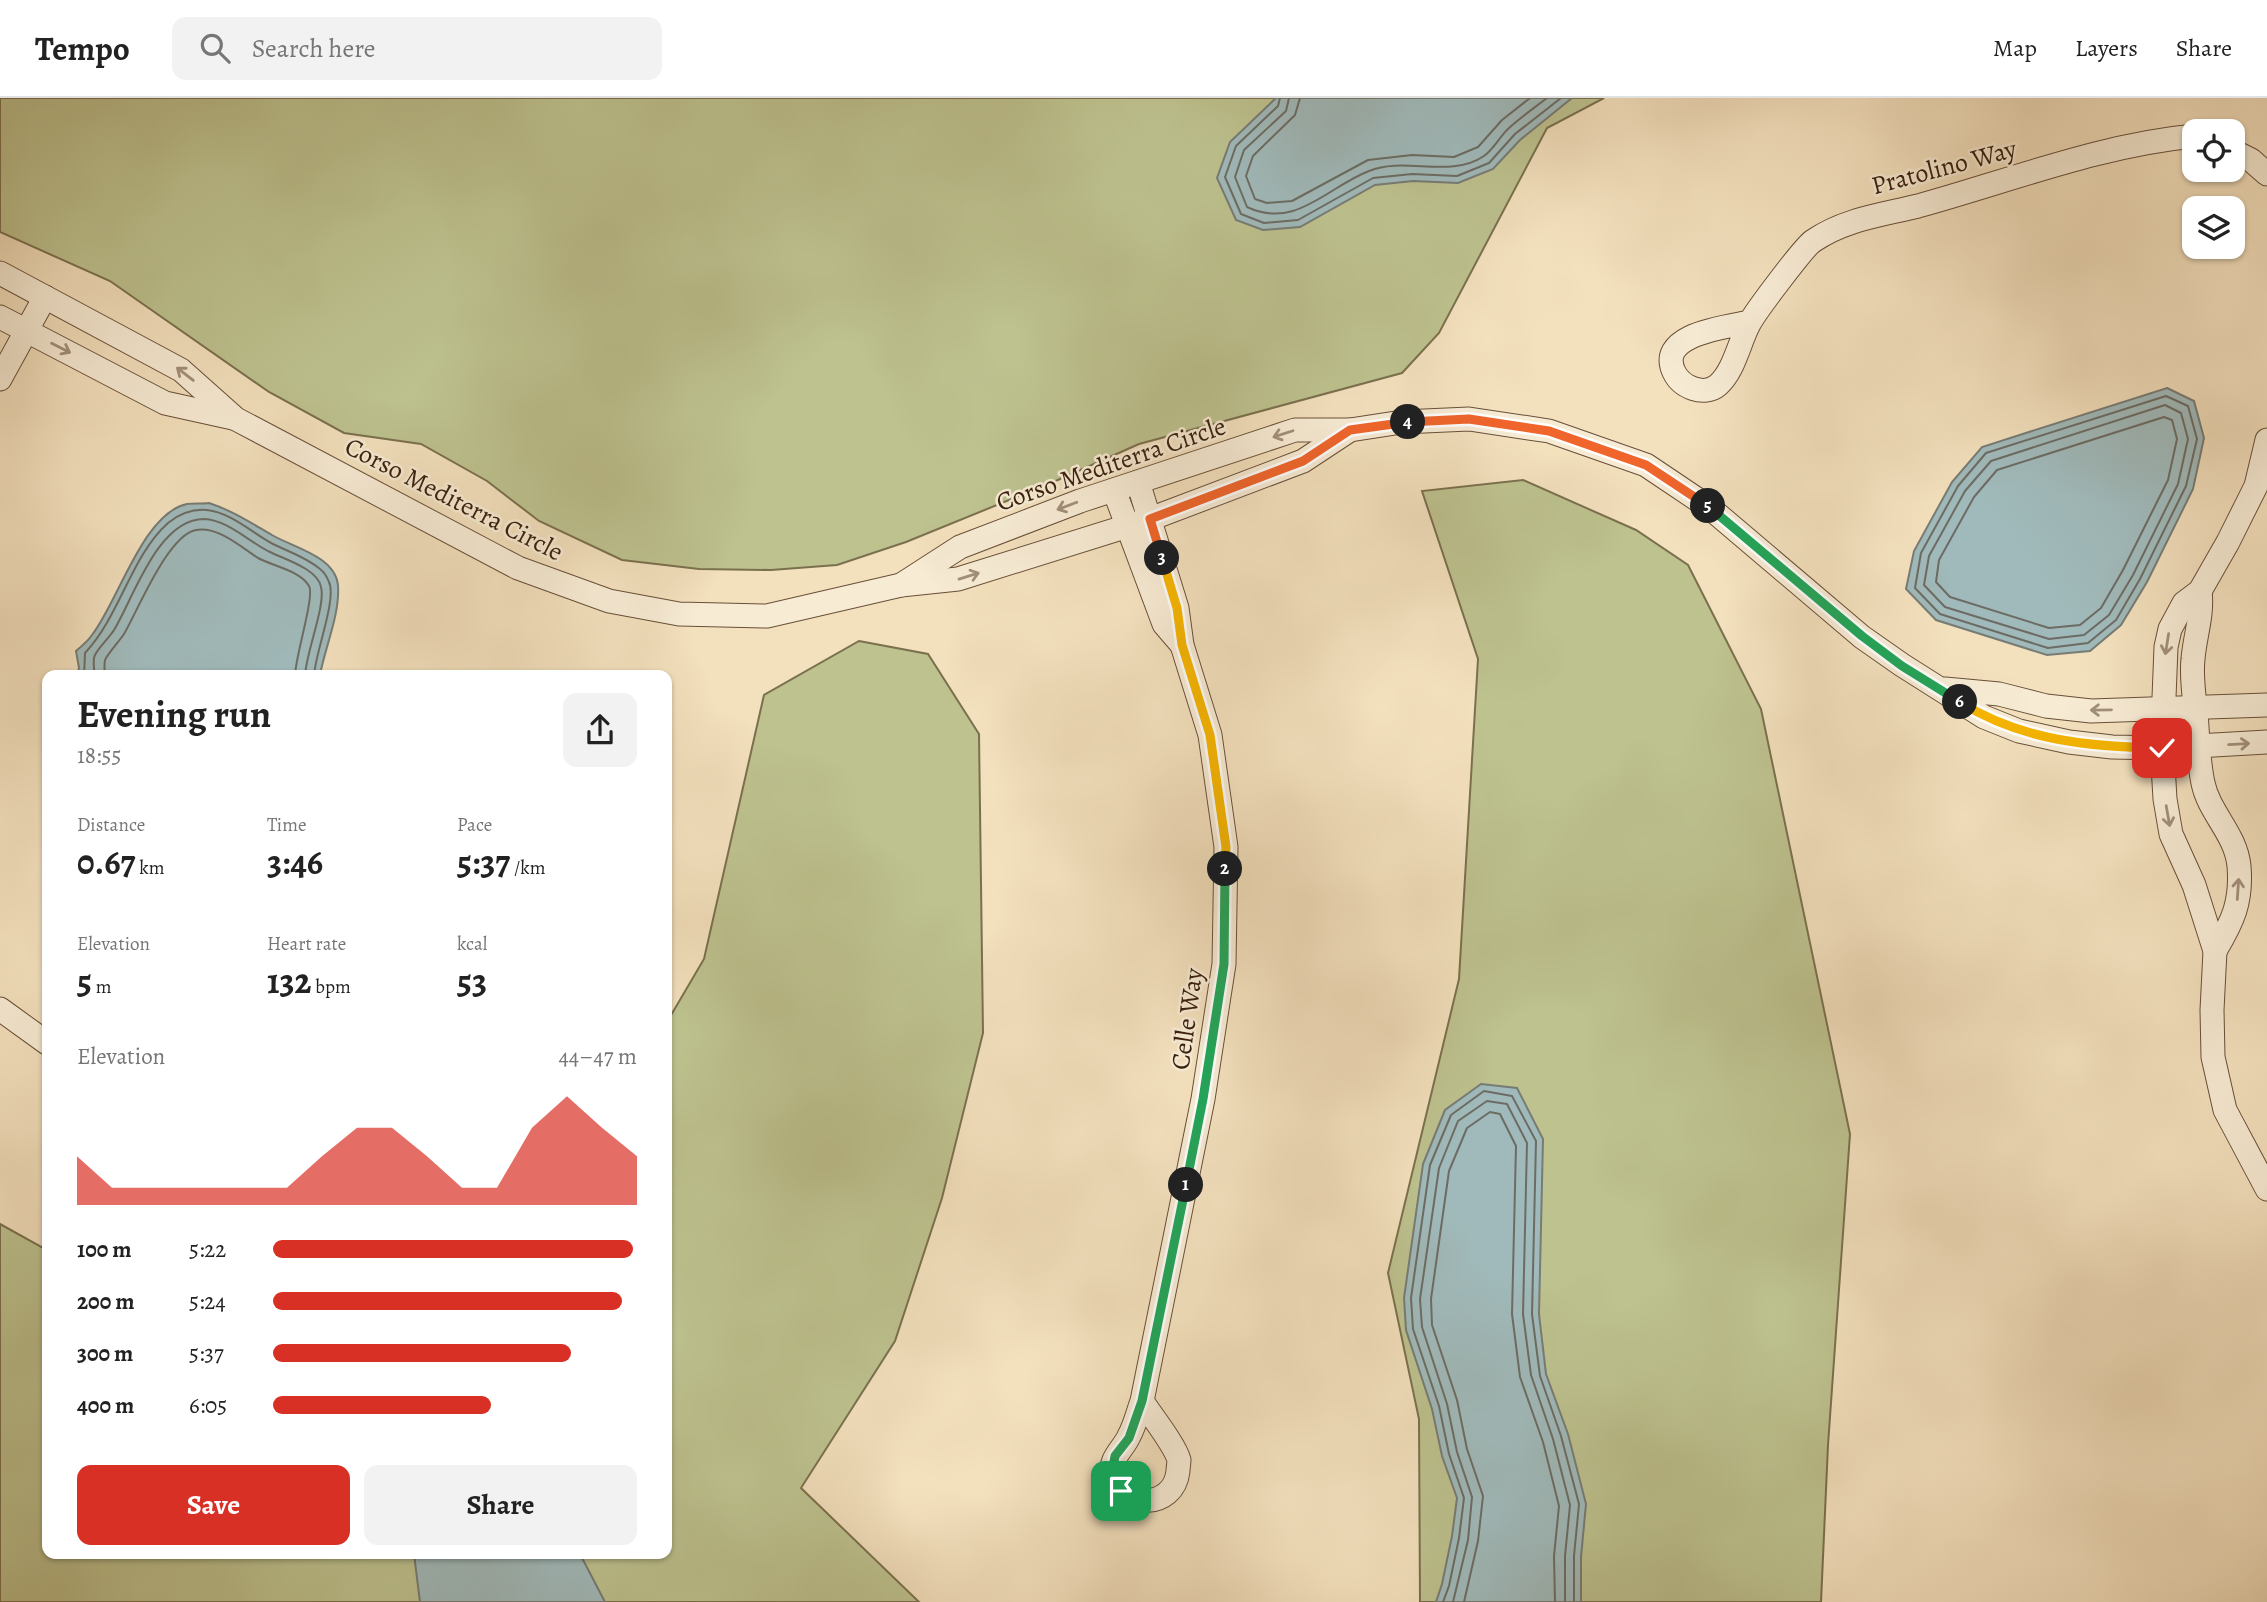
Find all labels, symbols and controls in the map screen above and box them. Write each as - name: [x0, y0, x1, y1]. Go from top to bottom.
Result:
- search box: [172, 17, 662, 80]
- text: Tempo: [35, 26, 130, 71]
- icon: search: [196, 29, 234, 67]
- text: Search here: [252, 31, 375, 66]
- text: Map: [1993, 32, 2037, 64]
- text: Layers: [2075, 32, 2138, 64]
- text: Share: [2176, 32, 2232, 64]
- map controls: [2182, 119, 2245, 259]
- button: locate: [2182, 119, 2245, 182]
- street label: Pratolino Way: [1868, 131, 2021, 203]
- button: layers: [2182, 196, 2245, 259]
- one-way arrow: [50, 342, 70, 356]
- one-way arrow: [176, 367, 194, 382]
- pin: 4: [1390, 404, 1426, 440]
- street label: Corso Mediterra Circle: [992, 408, 1230, 520]
- text: 4: [1403, 408, 1412, 434]
- street label: Corso Mediterra Circle: [339, 429, 569, 569]
- one-way arrow: [1272, 429, 1294, 441]
- pin: 5: [1690, 488, 1726, 524]
- text: 5: [1703, 492, 1712, 518]
- one-way arrow: [1057, 501, 1078, 514]
- pin: 3: [1144, 540, 1180, 575]
- text: 3: [1157, 544, 1166, 570]
- one-way arrow: [958, 568, 980, 581]
- one-way arrow: [2160, 632, 2173, 655]
- pin: 6: [1942, 684, 1978, 720]
- text: Evening run: [77, 688, 271, 740]
- text: 6: [1955, 688, 1964, 714]
- button: share: [563, 693, 637, 767]
- one-way arrow: [2090, 703, 2113, 717]
- pin: [2132, 718, 2192, 778]
- icon: check: [2143, 729, 2181, 767]
- one-way arrow: [2227, 737, 2250, 750]
- text: 18:55: [77, 740, 121, 771]
- one-way arrow: [2162, 804, 2175, 827]
- text: Distance: [77, 812, 145, 838]
- text: Time: [267, 812, 306, 838]
- text: Pace: [457, 812, 492, 838]
- text: 0.67: [77, 838, 136, 886]
- text: 3:46: [267, 838, 323, 886]
- text: 5:37: [457, 838, 510, 886]
- pin: 2: [1208, 852, 1242, 886]
- text: km: [136, 855, 165, 881]
- text: /km: [510, 855, 546, 881]
- text: 2: [1220, 855, 1229, 881]
- one-way arrow: [2232, 878, 2245, 901]
- text: Elevation: [77, 931, 150, 957]
- text: Heart rate: [267, 931, 346, 957]
- text: kcal: [457, 931, 487, 957]
- text: 5: [77, 957, 92, 1005]
- text: 132: [267, 957, 312, 1005]
- text: 53: [457, 957, 487, 1005]
- street label: Celle Way: [1163, 966, 1212, 1072]
- text: m: [92, 974, 112, 1000]
- text: bpm: [312, 974, 351, 1000]
- text: Elevation: [77, 1041, 165, 1072]
- text: 44–47 m: [558, 1041, 637, 1072]
- pin: 1: [1168, 1168, 1204, 1202]
- text: 1: [1182, 1171, 1189, 1197]
- text: 100 m: [77, 1234, 132, 1265]
- text: 5:22: [189, 1234, 226, 1265]
- text: 200 m: [77, 1286, 135, 1317]
- text: 5:24: [189, 1286, 226, 1317]
- text: 300 m: [77, 1338, 133, 1369]
- text: 5:37: [189, 1338, 224, 1369]
- text: 400 m: [77, 1390, 134, 1421]
- text: 6:05: [189, 1390, 227, 1421]
- pin: [1091, 1461, 1151, 1521]
- button: Save: [77, 1465, 350, 1545]
- button: Share: [364, 1465, 637, 1545]
- icon: arrive: [1102, 1472, 1140, 1510]

